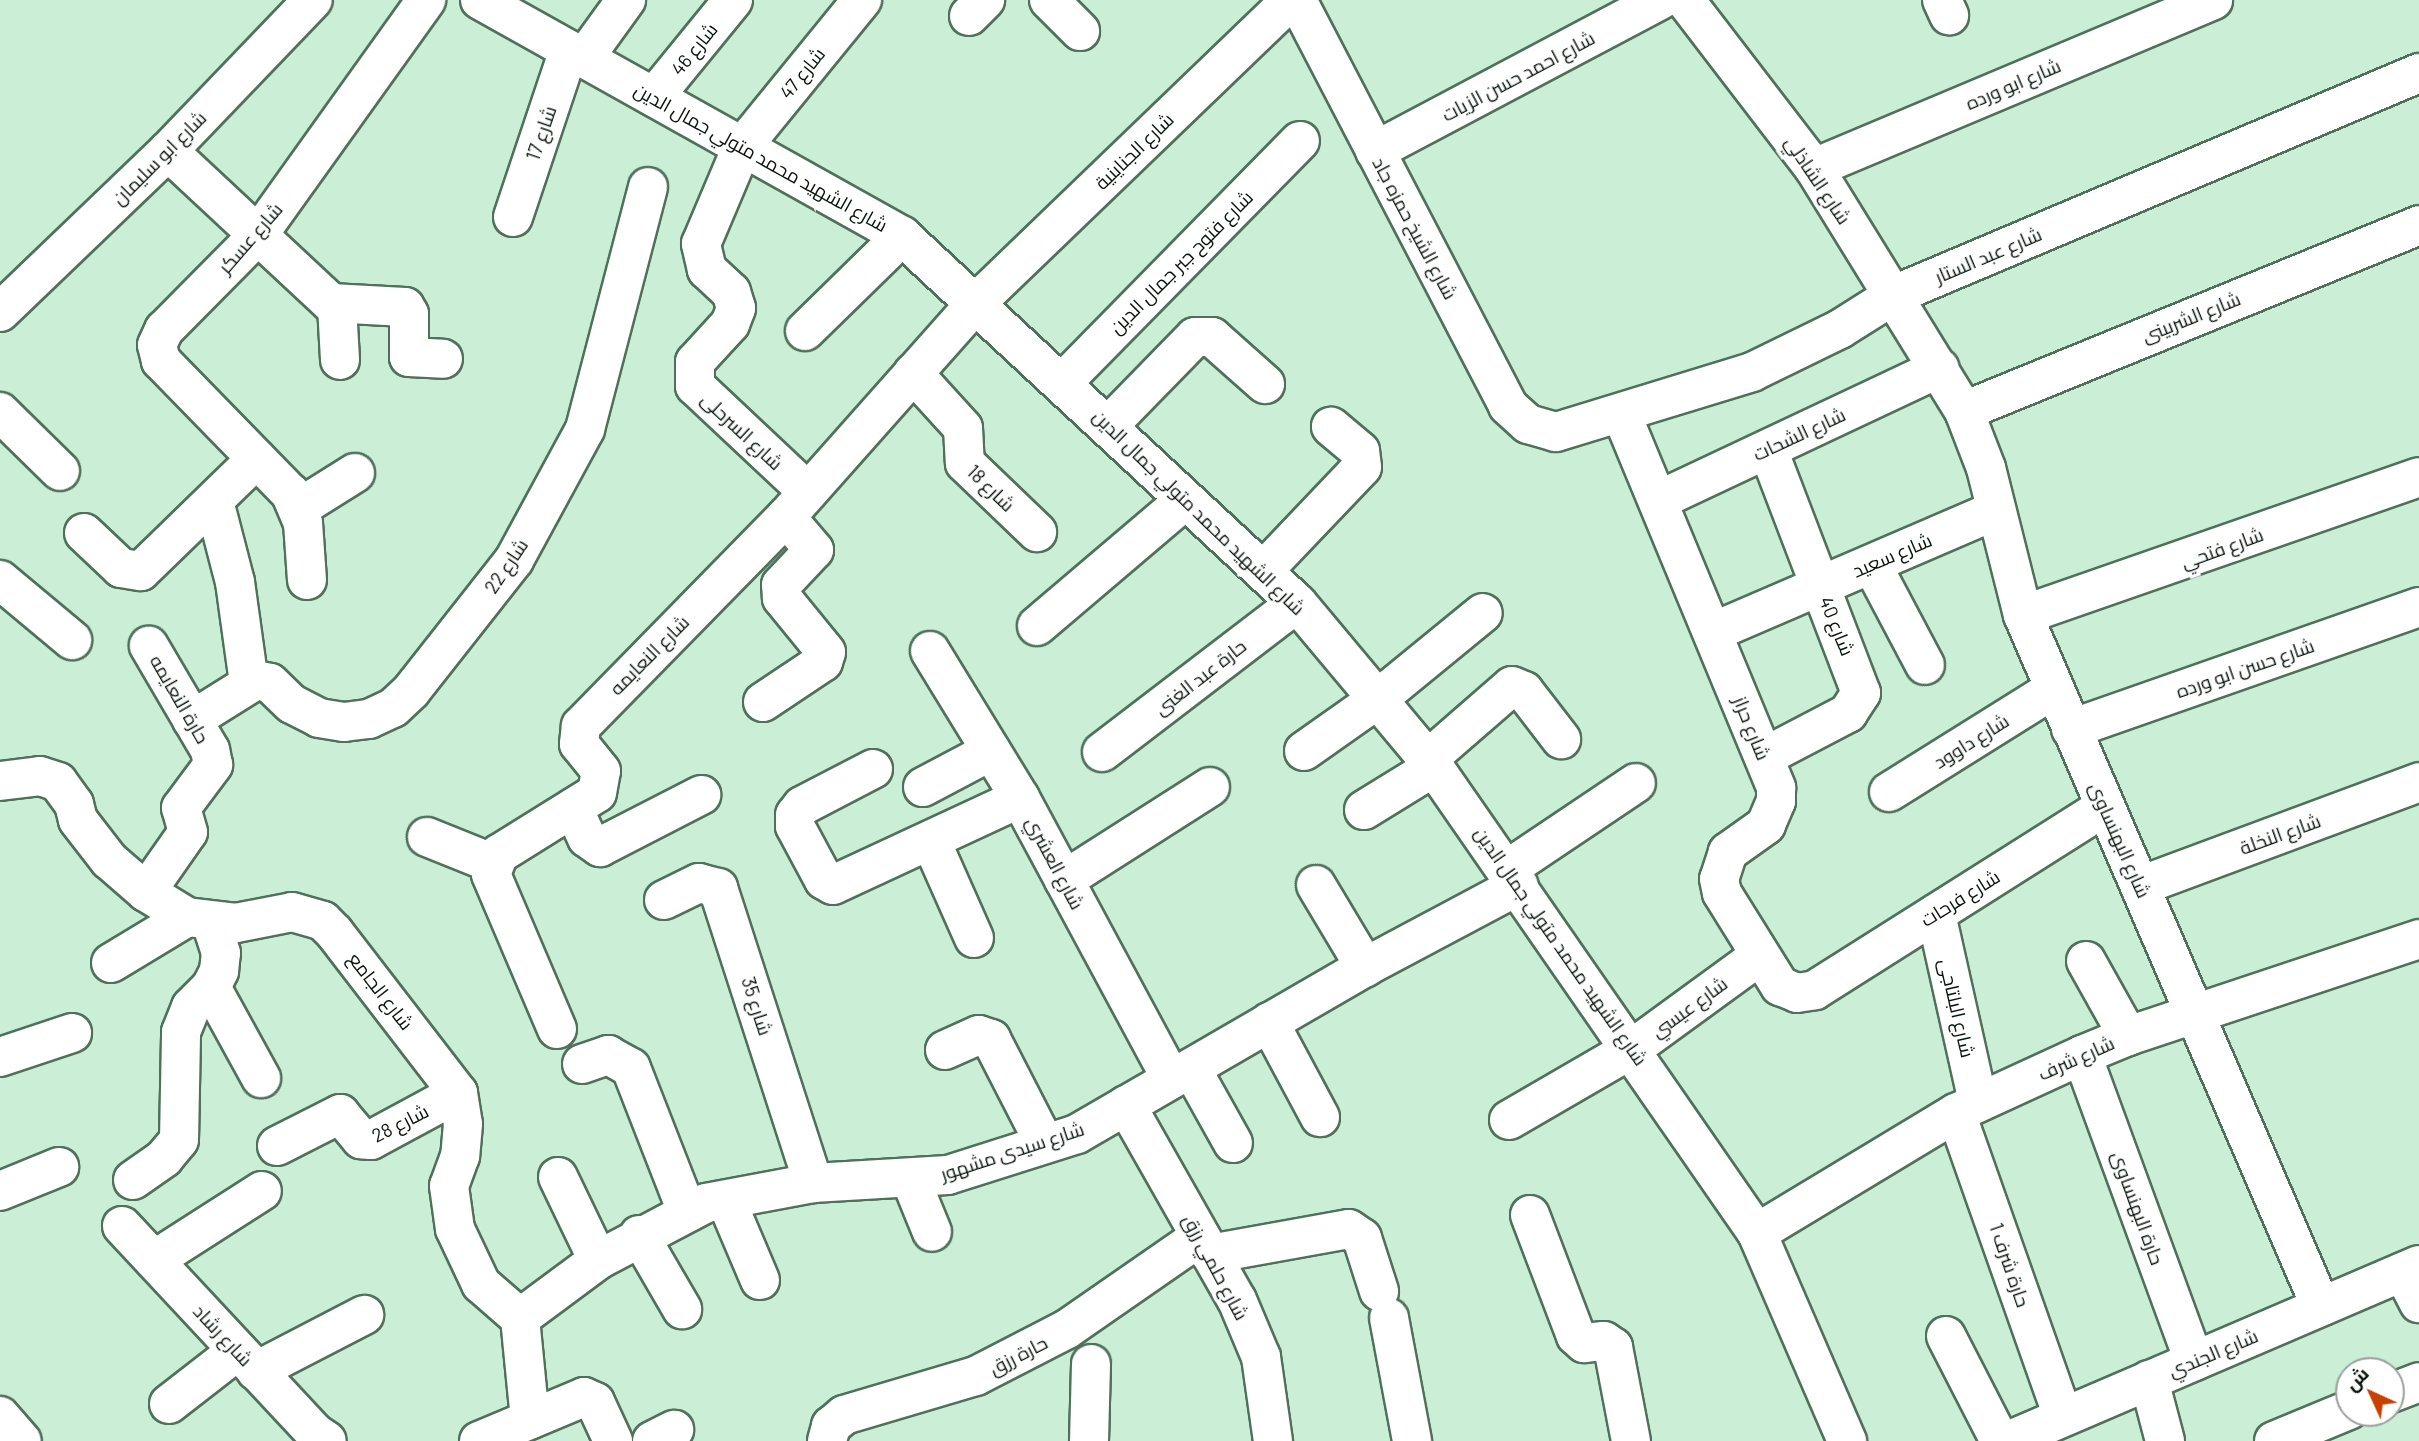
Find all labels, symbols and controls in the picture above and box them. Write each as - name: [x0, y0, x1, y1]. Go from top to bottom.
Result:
- street label: شارع 46: [666, 18, 722, 80]
- street label: شارع احمد حسن الزيات: [1438, 26, 1598, 126]
- street label: شارع 47: [774, 43, 830, 103]
- street label: شارع ابو ورده: [1962, 54, 2064, 114]
- street label: شارع الشهيد محمد متولي جمال الدين: [630, 78, 892, 236]
- street label: شارع 17: [521, 103, 561, 163]
- street label: شارع ابو سليمان: [107, 106, 211, 210]
- street label: شارع الجناينية: [1090, 108, 1178, 194]
- street label: شارع الشاذلي: [1780, 132, 1856, 228]
- street label: شارع الشيخ حمزه جاد: [1368, 153, 1462, 303]
- street label: شارع فتوح جبر جمال الدين: [1105, 186, 1257, 338]
- street label: شارع عسكر: [213, 198, 287, 278]
- street label: شارع عبد الستار: [1931, 222, 2045, 288]
- street label: شارع الشربينى: [2138, 287, 2244, 347]
- street label: شارع السرحلى: [696, 387, 788, 475]
- street label: شارع الشحات: [1749, 403, 1849, 465]
- street label: شارع الشهيد محمد متولي جمال الدين: [1088, 404, 1310, 620]
- street label: شارع 18: [963, 460, 1019, 516]
- street label: شارع فتحي: [2178, 523, 2266, 573]
- street label: شارع سعيد: [1849, 528, 1935, 582]
- street label: شارع 22: [480, 534, 532, 598]
- street label: شارع 40: [1815, 593, 1859, 659]
- street label: شارع النعايمه: [604, 610, 694, 700]
- street label: حارة عبد الغنى: [1149, 634, 1251, 720]
- street label: شارع حسن ابو ورده: [2173, 634, 2317, 702]
- street label: حارة النعايمه: [145, 651, 215, 747]
- street label: شارع حراز: [1729, 693, 1775, 763]
- street label: شارع داوود: [1929, 709, 2013, 773]
- street label: شارع البهنساوى: [2084, 779, 2156, 901]
- street label: شارع النخلة: [2236, 809, 2324, 859]
- street label: شارع العشري: [1021, 813, 1089, 913]
- street label: شارع الشهيد محمد متولي جمال الدين: [1470, 822, 1652, 1070]
- street label: شارع فرحات: [1916, 865, 2004, 931]
- street label: شارع الجامع: [344, 948, 418, 1034]
- street label: شارع البلتاجى: [1935, 956, 1979, 1060]
- street label: شارع عيسي: [1646, 972, 1732, 1042]
- street label: شارع 35: [737, 974, 777, 1038]
- street label: شارع شرف: [2034, 1031, 2118, 1085]
- street label: شارع 28: [368, 1099, 432, 1147]
- street label: شارع سيدى مشهور: [937, 1117, 1087, 1185]
- street label: حارة البهنساوى: [2107, 1148, 2169, 1268]
- street label: شارع حلمي رزق: [1179, 1210, 1253, 1324]
- street label: حارة شرف 1: [1985, 1220, 2035, 1310]
- street label: شارع رشاد: [189, 1299, 257, 1371]
- street label: شارع الجندي: [2165, 1324, 2261, 1382]
- street label: حارة رزق: [985, 1331, 1051, 1379]
- north arrow: [2335, 1357, 2405, 1427]
- text: ش: [2339, 1361, 2373, 1395]

